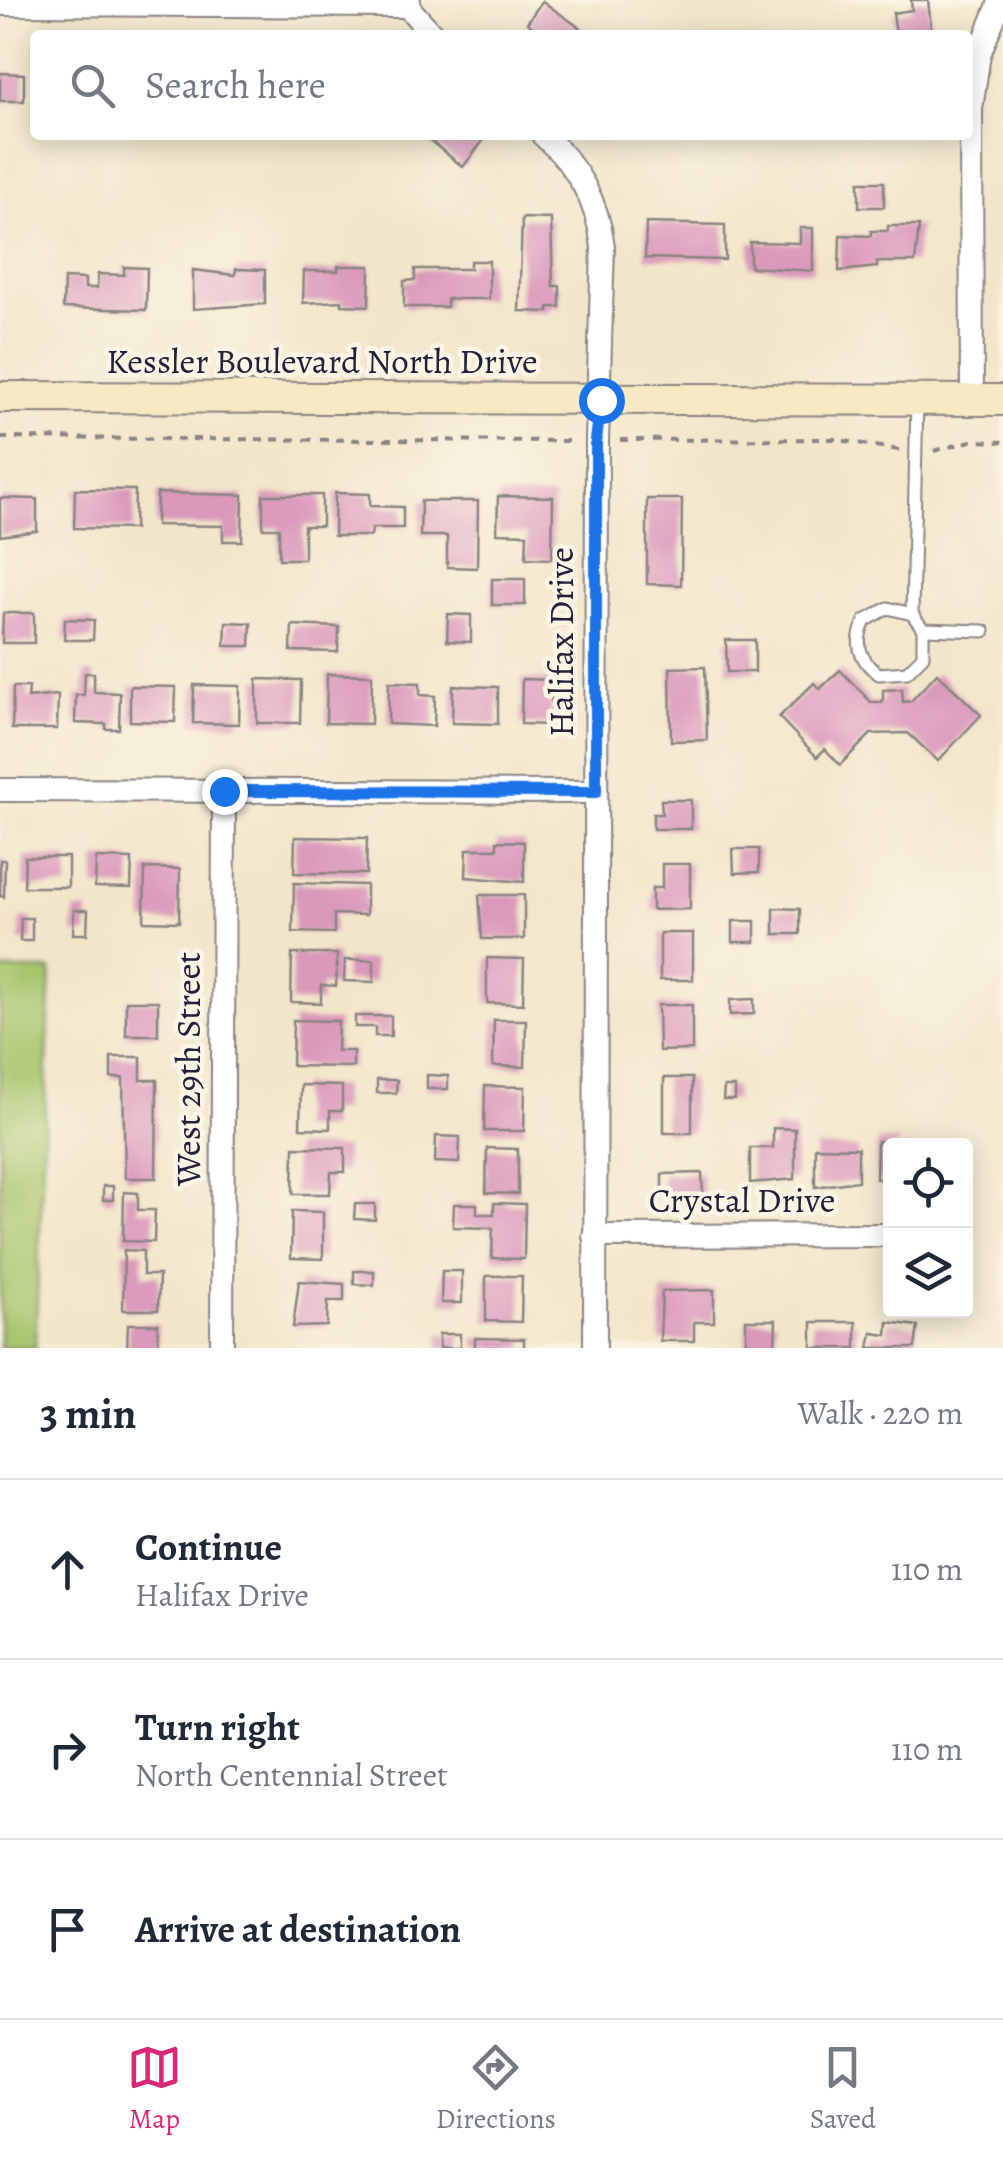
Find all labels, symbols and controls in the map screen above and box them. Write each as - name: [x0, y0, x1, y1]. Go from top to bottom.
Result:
- search box: [30, 30, 973, 140]
- icon: search: [65, 58, 120, 113]
- text: Search here: [145, 59, 326, 111]
- street label: Kessler Boulevard North Drive: [106, 337, 538, 385]
- route start: [579, 378, 625, 424]
- street label: Halifax Drive: [537, 547, 585, 737]
- route end: [202, 769, 248, 815]
- street label: West 29th Street: [164, 952, 212, 1187]
- map controls: [883, 1138, 973, 1318]
- button: locate: [883, 1138, 973, 1228]
- street label: Crystal Drive: [649, 1176, 835, 1224]
- button: layers: [883, 1228, 973, 1318]
- text: 3 min: [40, 1385, 136, 1442]
- text: Walk · 220 m: [798, 1391, 963, 1435]
- text: Continue: [135, 1521, 282, 1573]
- icon: ahead: [40, 1542, 95, 1597]
- text: 110 m: [891, 1547, 963, 1591]
- text: Halifax Drive: [135, 1573, 309, 1617]
- text: Turn right: [135, 1701, 300, 1753]
- icon: right: [40, 1722, 95, 1777]
- text: 110 m: [891, 1727, 963, 1771]
- text: North Centennial Street: [135, 1753, 448, 1797]
- icon: arrive: [40, 1902, 95, 1957]
- text: Arrive at destination: [135, 1903, 461, 1955]
- tab: Map: [127, 2040, 182, 2138]
- tab: Directions: [436, 2040, 556, 2138]
- tab: Saved: [810, 2040, 876, 2138]

